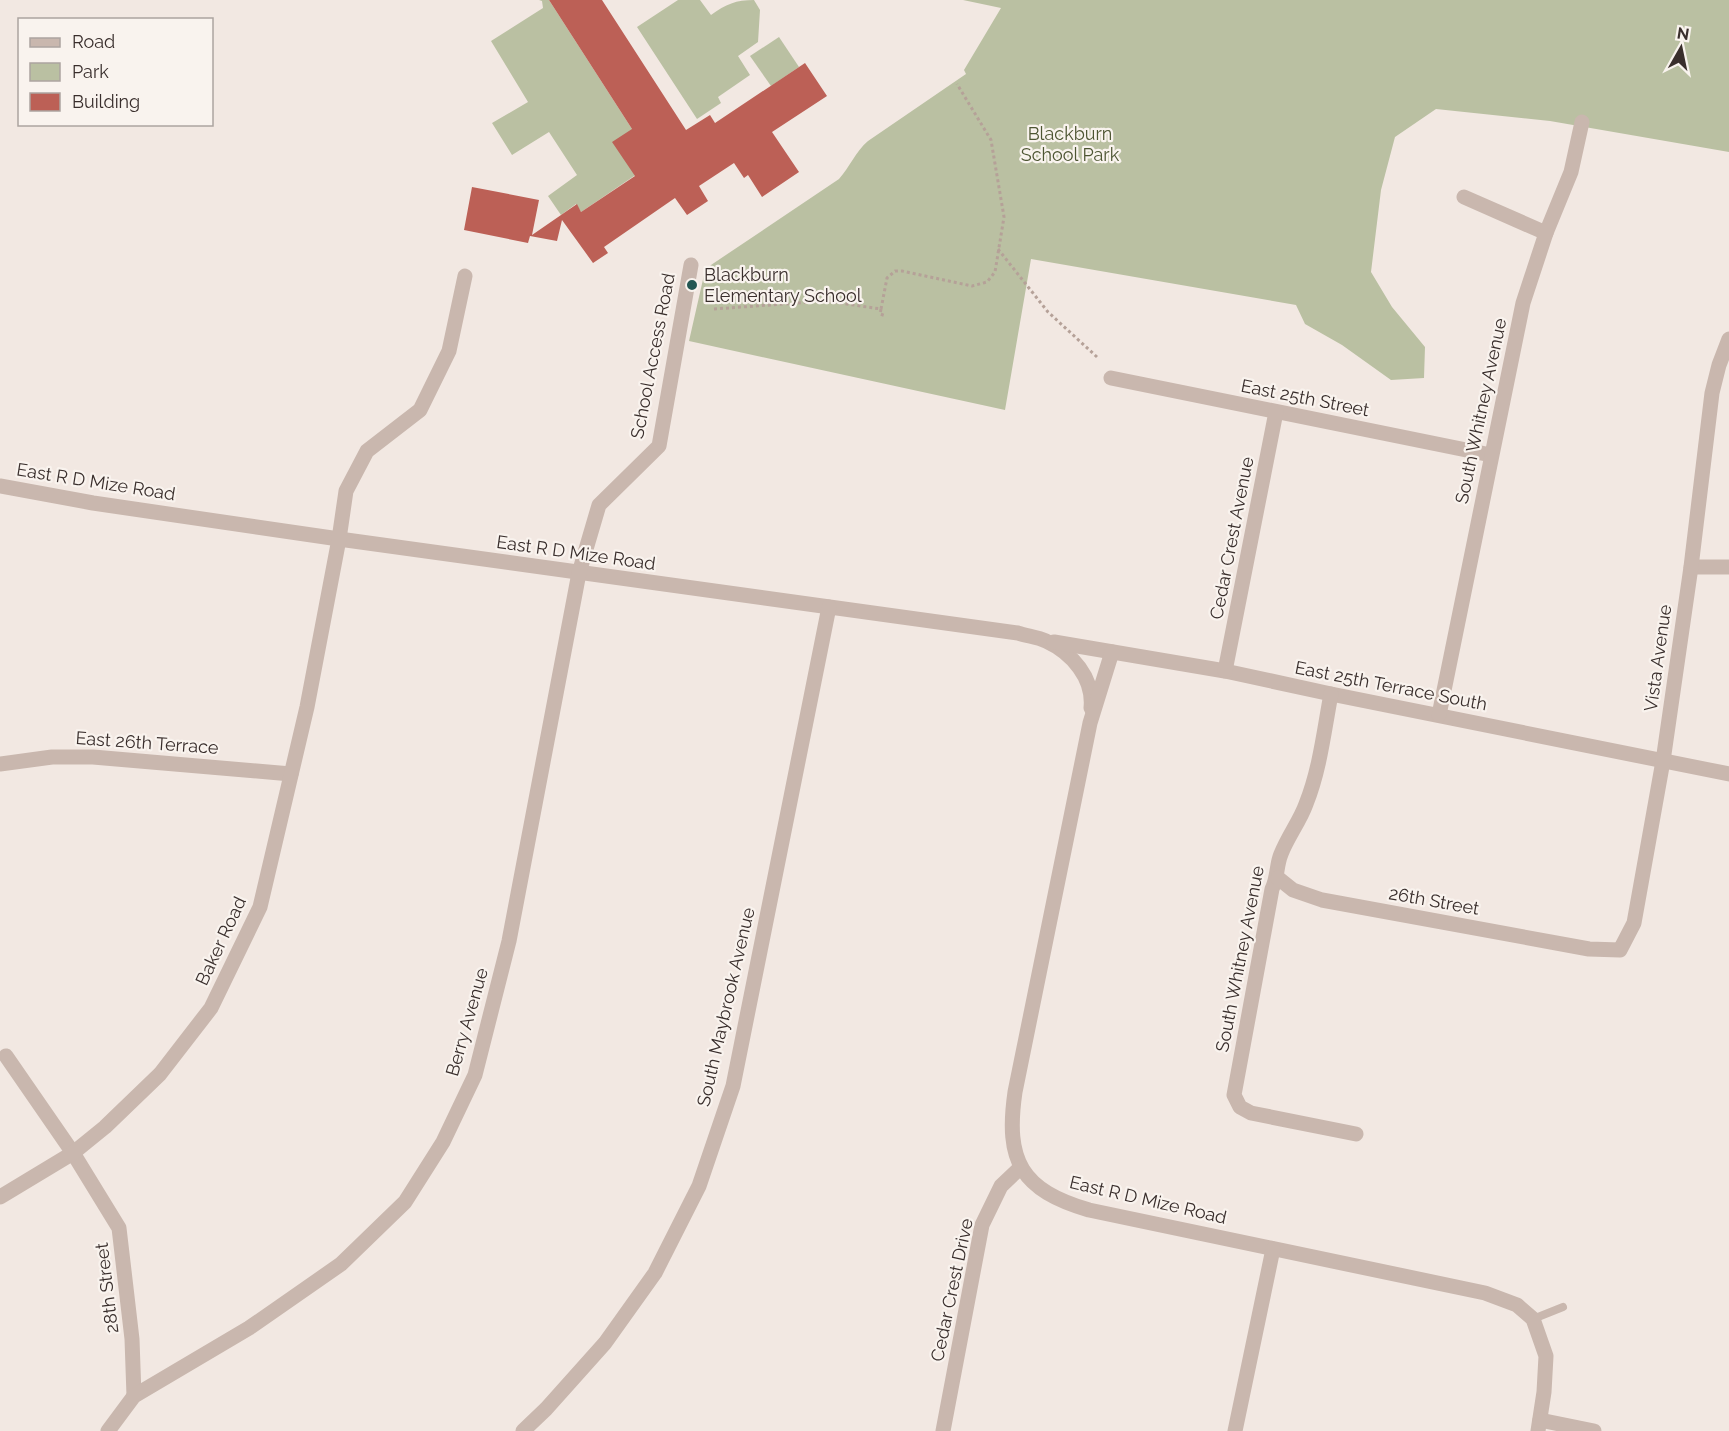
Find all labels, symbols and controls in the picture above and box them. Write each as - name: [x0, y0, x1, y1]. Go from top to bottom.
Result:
- legend: [18, 18, 213, 126]
- north arrow: [1651, 18, 1711, 78]
- text: N: [1676, 23, 1691, 44]
- text: Road: [72, 31, 115, 52]
- text: Park: [72, 61, 109, 82]
- text: Building: [72, 91, 140, 112]
- park label: Blackburn School Park: [1021, 123, 1120, 165]
- place label: Blackburn Elementary School: [704, 264, 862, 306]
- street label: School Access Road: [626, 271, 679, 441]
- marker: Blackburn Elementary School: [685, 278, 699, 292]
- street label: South Whitney Avenue: [1451, 316, 1511, 506]
- street label: East 25th Street: [1239, 375, 1371, 420]
- street label: Cedar Crest Avenue: [1205, 454, 1258, 621]
- street label: East R D Mize Road: [15, 459, 177, 504]
- street label: East R D Mize Road: [495, 531, 657, 574]
- street label: Vista Avenue: [1640, 603, 1675, 713]
- street label: East 25th Terrace South: [1293, 657, 1489, 714]
- street label: East 26th Terrace: [75, 727, 220, 758]
- street label: South Whitney Avenue: [1211, 864, 1268, 1054]
- street label: 26th Street: [1387, 882, 1481, 919]
- street label: Baker Road: [191, 893, 250, 988]
- street label: South Maybrook Avenue: [692, 905, 759, 1108]
- street label: Berry Avenue: [441, 965, 492, 1078]
- street label: East R D Mize Road: [1068, 1171, 1229, 1228]
- street label: Cedar Crest Drive: [926, 1216, 977, 1363]
- street label: 28th Street: [91, 1242, 122, 1335]

